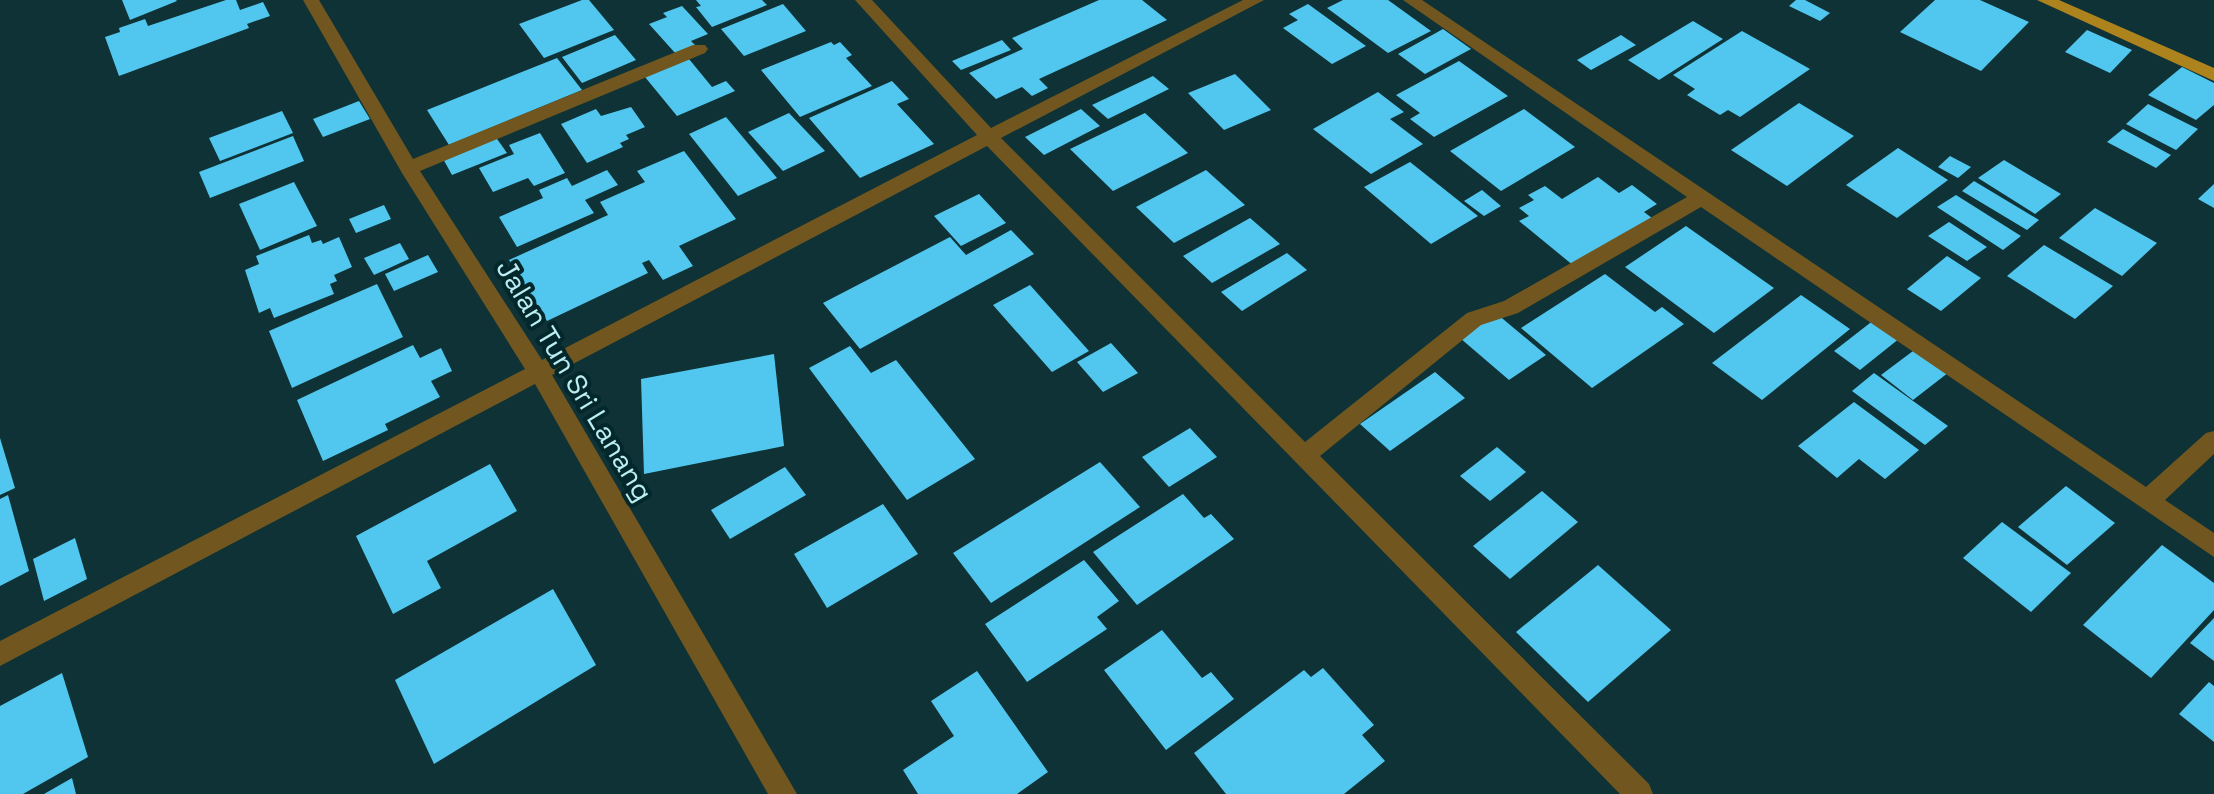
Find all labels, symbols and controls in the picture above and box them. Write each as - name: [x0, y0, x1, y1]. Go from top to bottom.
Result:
- street label: Jalan Tun Sri Lanang: [488, 252, 662, 508]

